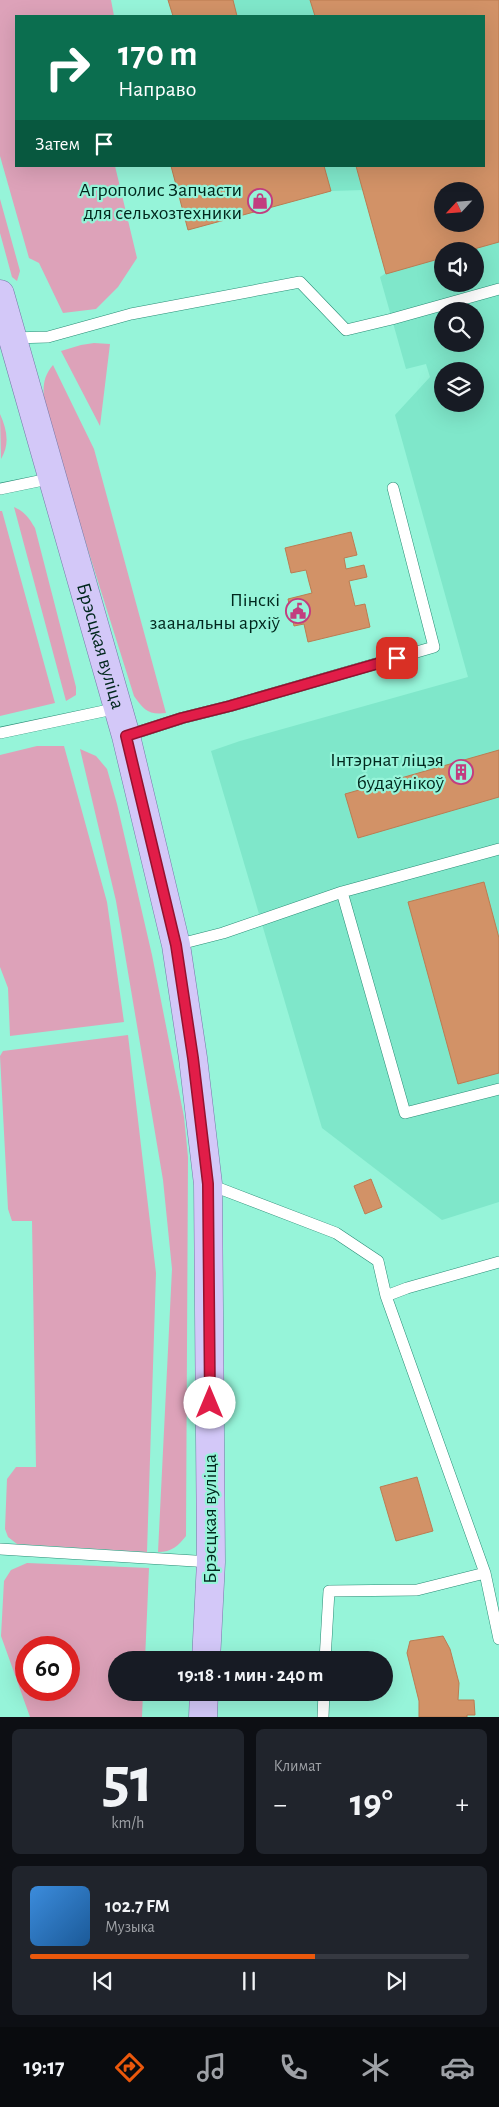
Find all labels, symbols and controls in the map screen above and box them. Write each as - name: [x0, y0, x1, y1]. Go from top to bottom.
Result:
- icon: right: [35, 35, 100, 100]
- text: 170 m: [118, 37, 198, 72]
- text: Направо: [118, 78, 196, 100]
- icon: arrive: [90, 130, 118, 158]
- text: Затем: [35, 135, 80, 154]
- place label: Агрополис Запчасти для сельхозтехники: [79, 180, 242, 223]
- north arrow: [434, 182, 484, 232]
- map controls: [434, 182, 484, 412]
- shop icon: Агрополис Запчасти для сельхозтехники: [247, 188, 273, 214]
- button: sound: [434, 242, 484, 292]
- button: search: [434, 302, 484, 352]
- button: layers: [434, 362, 484, 412]
- street label: Брэсцкая вуліца: [73, 581, 128, 711]
- place label: Пінскі заанальны архіў: [150, 590, 280, 633]
- public building icon: Пінскі заанальны архіў: [285, 598, 311, 624]
- pin: [376, 637, 418, 679]
- icon: arrive: [383, 644, 411, 672]
- place label: Інтэрнат ліцэя будаўнікоў: [330, 750, 444, 793]
- building icon: Інтэрнат ліцэя будаўнікоў: [448, 759, 474, 785]
- position arrow: [183, 1376, 235, 1428]
- street label: Брэсцкая вуліца: [200, 1454, 220, 1584]
- speed limit sign: 60: [15, 1636, 80, 1701]
- text: 19:18 · 1 мин · 240 m: [178, 1666, 323, 1685]
- text: 51: [102, 1749, 153, 1814]
- text: Климат: [274, 1758, 321, 1774]
- text: 19°: [350, 1785, 393, 1823]
- text: −: [274, 1791, 287, 1819]
- text: +: [456, 1791, 469, 1819]
- text: km/h: [111, 1815, 144, 1831]
- text: 102.7 FM: [105, 1897, 170, 1916]
- text: Музыка: [105, 1919, 155, 1935]
- icon: previous: [89, 1967, 117, 1995]
- icon: pause: [235, 1967, 263, 1995]
- icon: next: [382, 1967, 410, 1995]
- icon: directions: [112, 2050, 147, 2085]
- icon: music: [194, 2050, 229, 2085]
- icon: phone: [276, 2050, 311, 2085]
- icon: climate: [358, 2050, 393, 2085]
- icon: car: [440, 2050, 475, 2085]
- text: 19:17: [24, 2056, 65, 2078]

